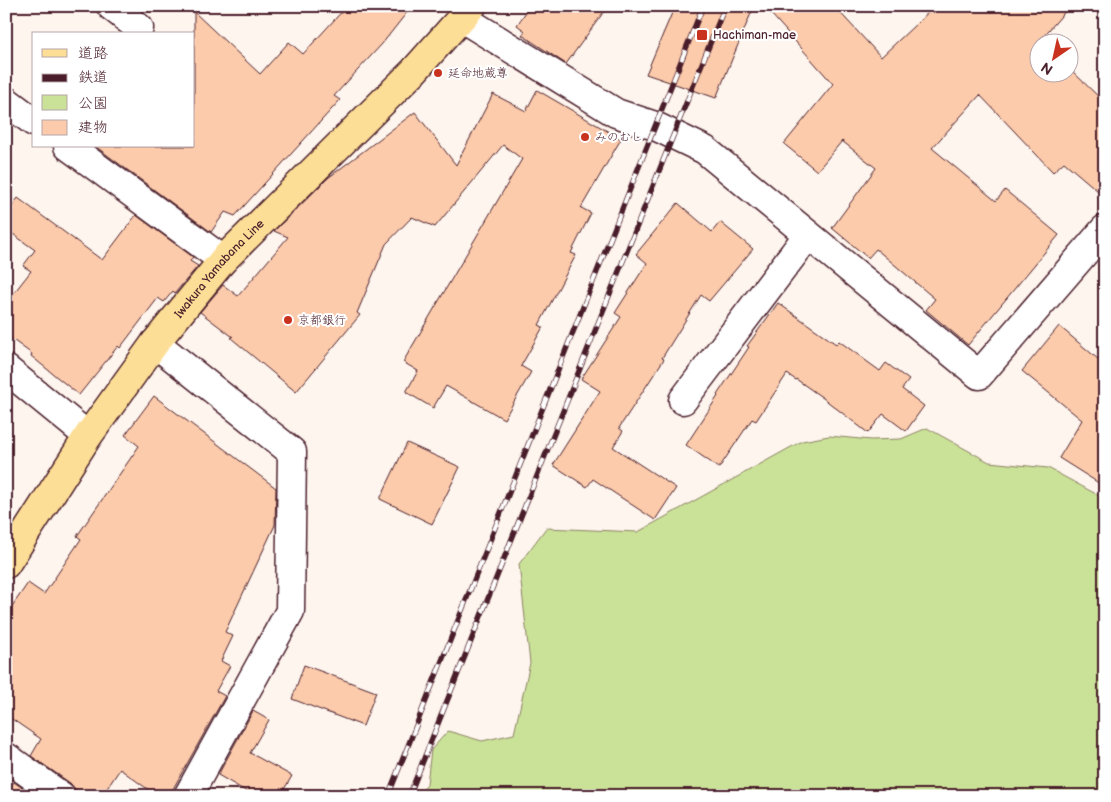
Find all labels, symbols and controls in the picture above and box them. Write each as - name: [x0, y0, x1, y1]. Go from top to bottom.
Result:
- marker: Hachiman-mae: [695, 28, 709, 42]
- place label: Hachiman-mae: [713, 28, 796, 43]
- legend: [32, 32, 195, 148]
- north arrow: [1028, 32, 1078, 82]
- text: 道路: [78, 44, 108, 63]
- text: N: [1038, 58, 1056, 78]
- place label: 延命地蔵尊: [448, 66, 508, 81]
- marker: 延命地蔵尊: [432, 67, 444, 79]
- text: 鉄道: [78, 68, 108, 87]
- text: 公園: [78, 94, 108, 113]
- text: 建物: [78, 118, 108, 137]
- place label: みのむし: [595, 130, 643, 145]
- marker: みのむし: [579, 131, 591, 143]
- street label: Iwakura Yamabana Line: [171, 216, 267, 321]
- place label: 京都銀行: [298, 313, 346, 328]
- marker: 京都銀行: [282, 314, 294, 326]

